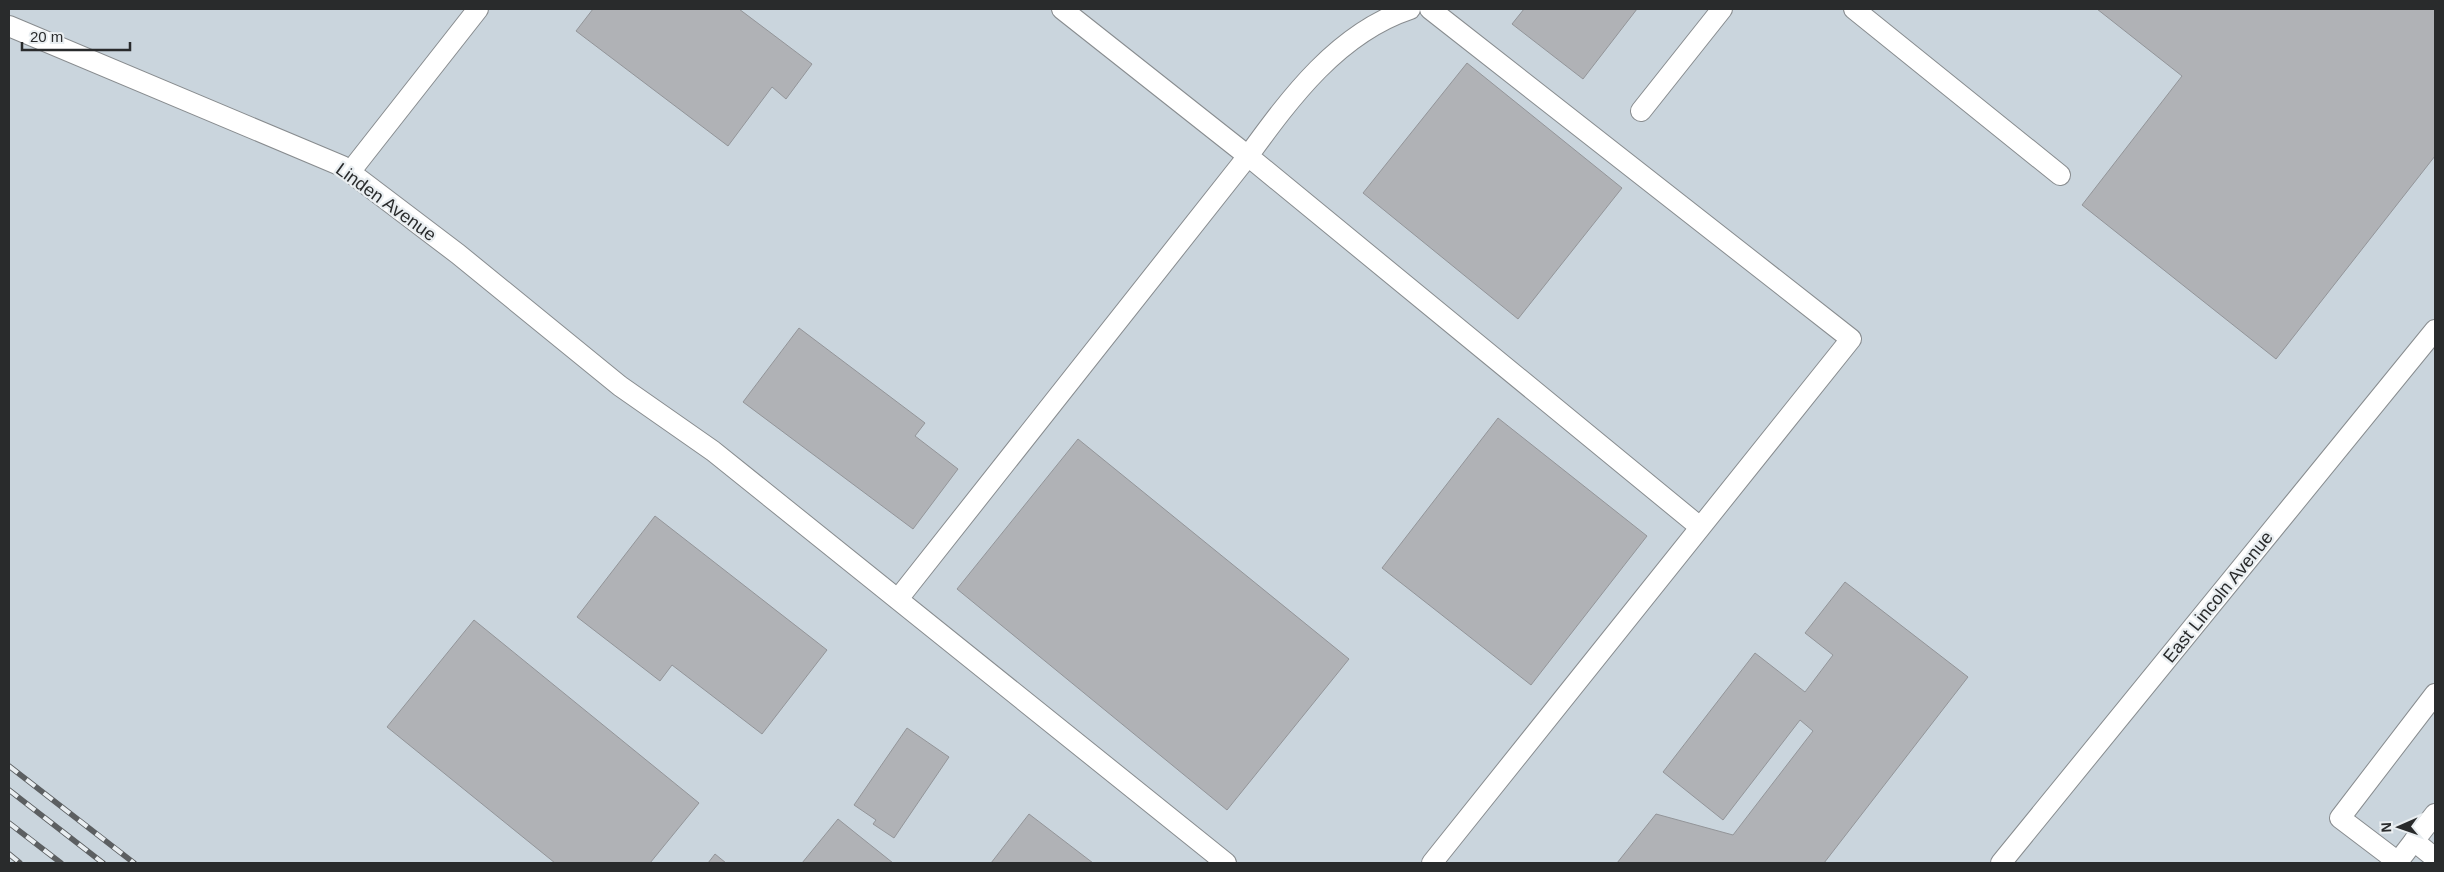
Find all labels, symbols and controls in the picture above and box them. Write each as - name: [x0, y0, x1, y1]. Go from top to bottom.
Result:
- scale bar: [22, 20, 130, 52]
- text: 20 m: [30, 28, 63, 45]
- street label: Linden Avenue: [332, 159, 440, 245]
- street label: East Lincoln Avenue: [2159, 527, 2277, 667]
- north arrow: [2374, 802, 2424, 852]
- text: N: [2378, 822, 2394, 833]

